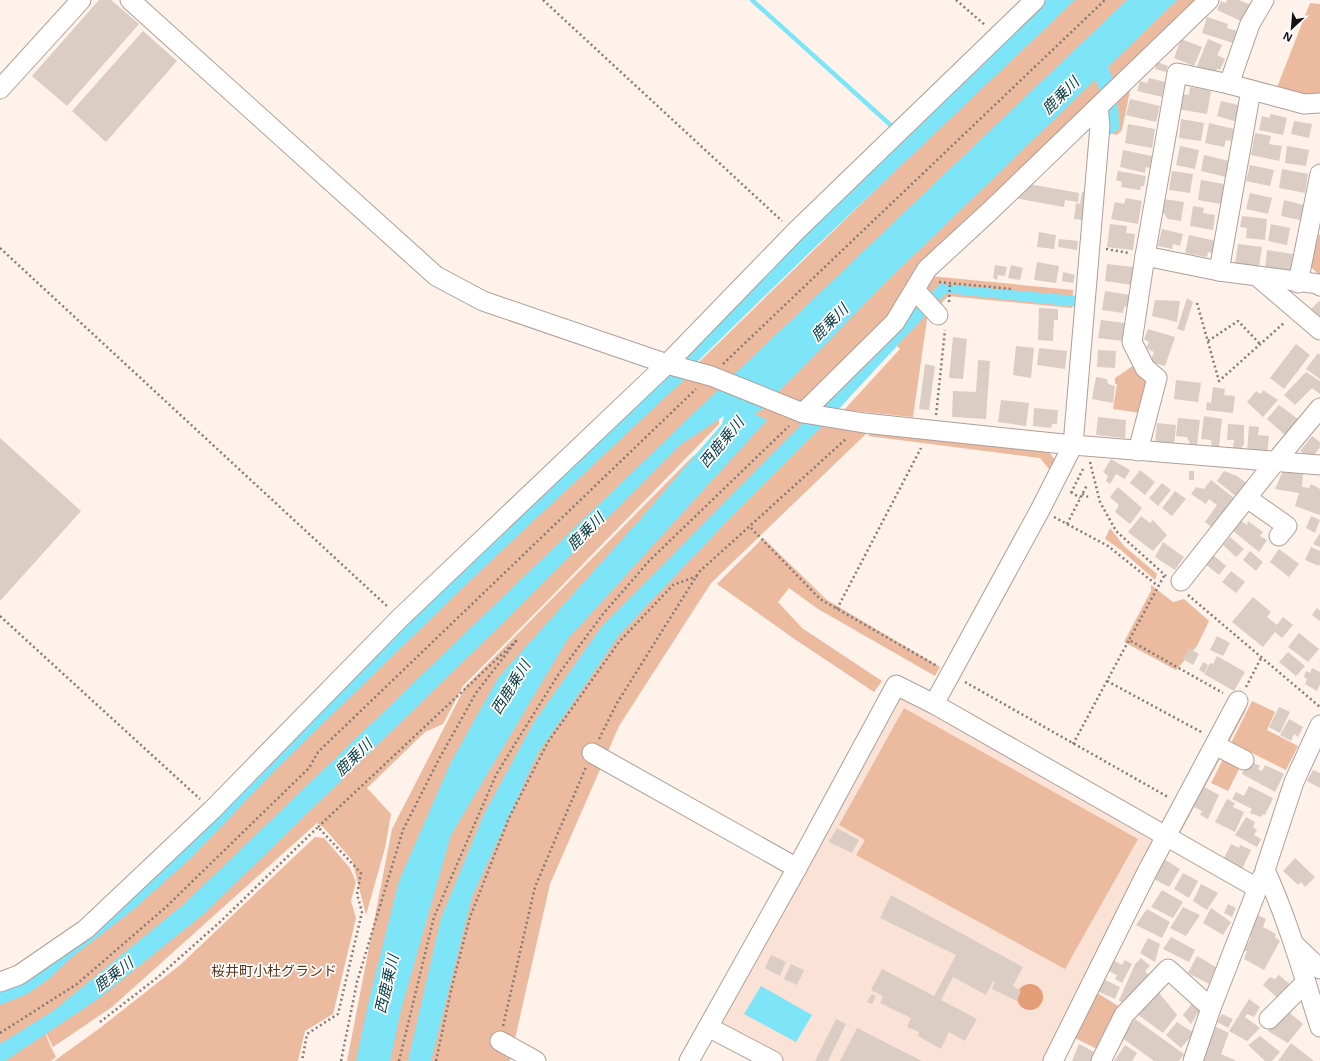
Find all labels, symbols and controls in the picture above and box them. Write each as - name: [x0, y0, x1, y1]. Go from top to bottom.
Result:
- north arrow: [1272, 8, 1312, 48]
- text: N: [1280, 29, 1295, 46]
- water label: 鹿乗川: [1037, 71, 1084, 118]
- water label: 鹿乗川: [806, 298, 853, 345]
- water label: 西鹿乗川: [694, 411, 749, 471]
- water label: 鹿乗川: [562, 507, 609, 554]
- water label: 西鹿乗川: [486, 655, 535, 718]
- water label: 鹿乗川: [330, 733, 378, 780]
- water label: 鹿乗川: [89, 951, 139, 996]
- water label: 西鹿乗川: [370, 951, 403, 1015]
- park label: 桜井町小杜グランド: [211, 961, 337, 980]

